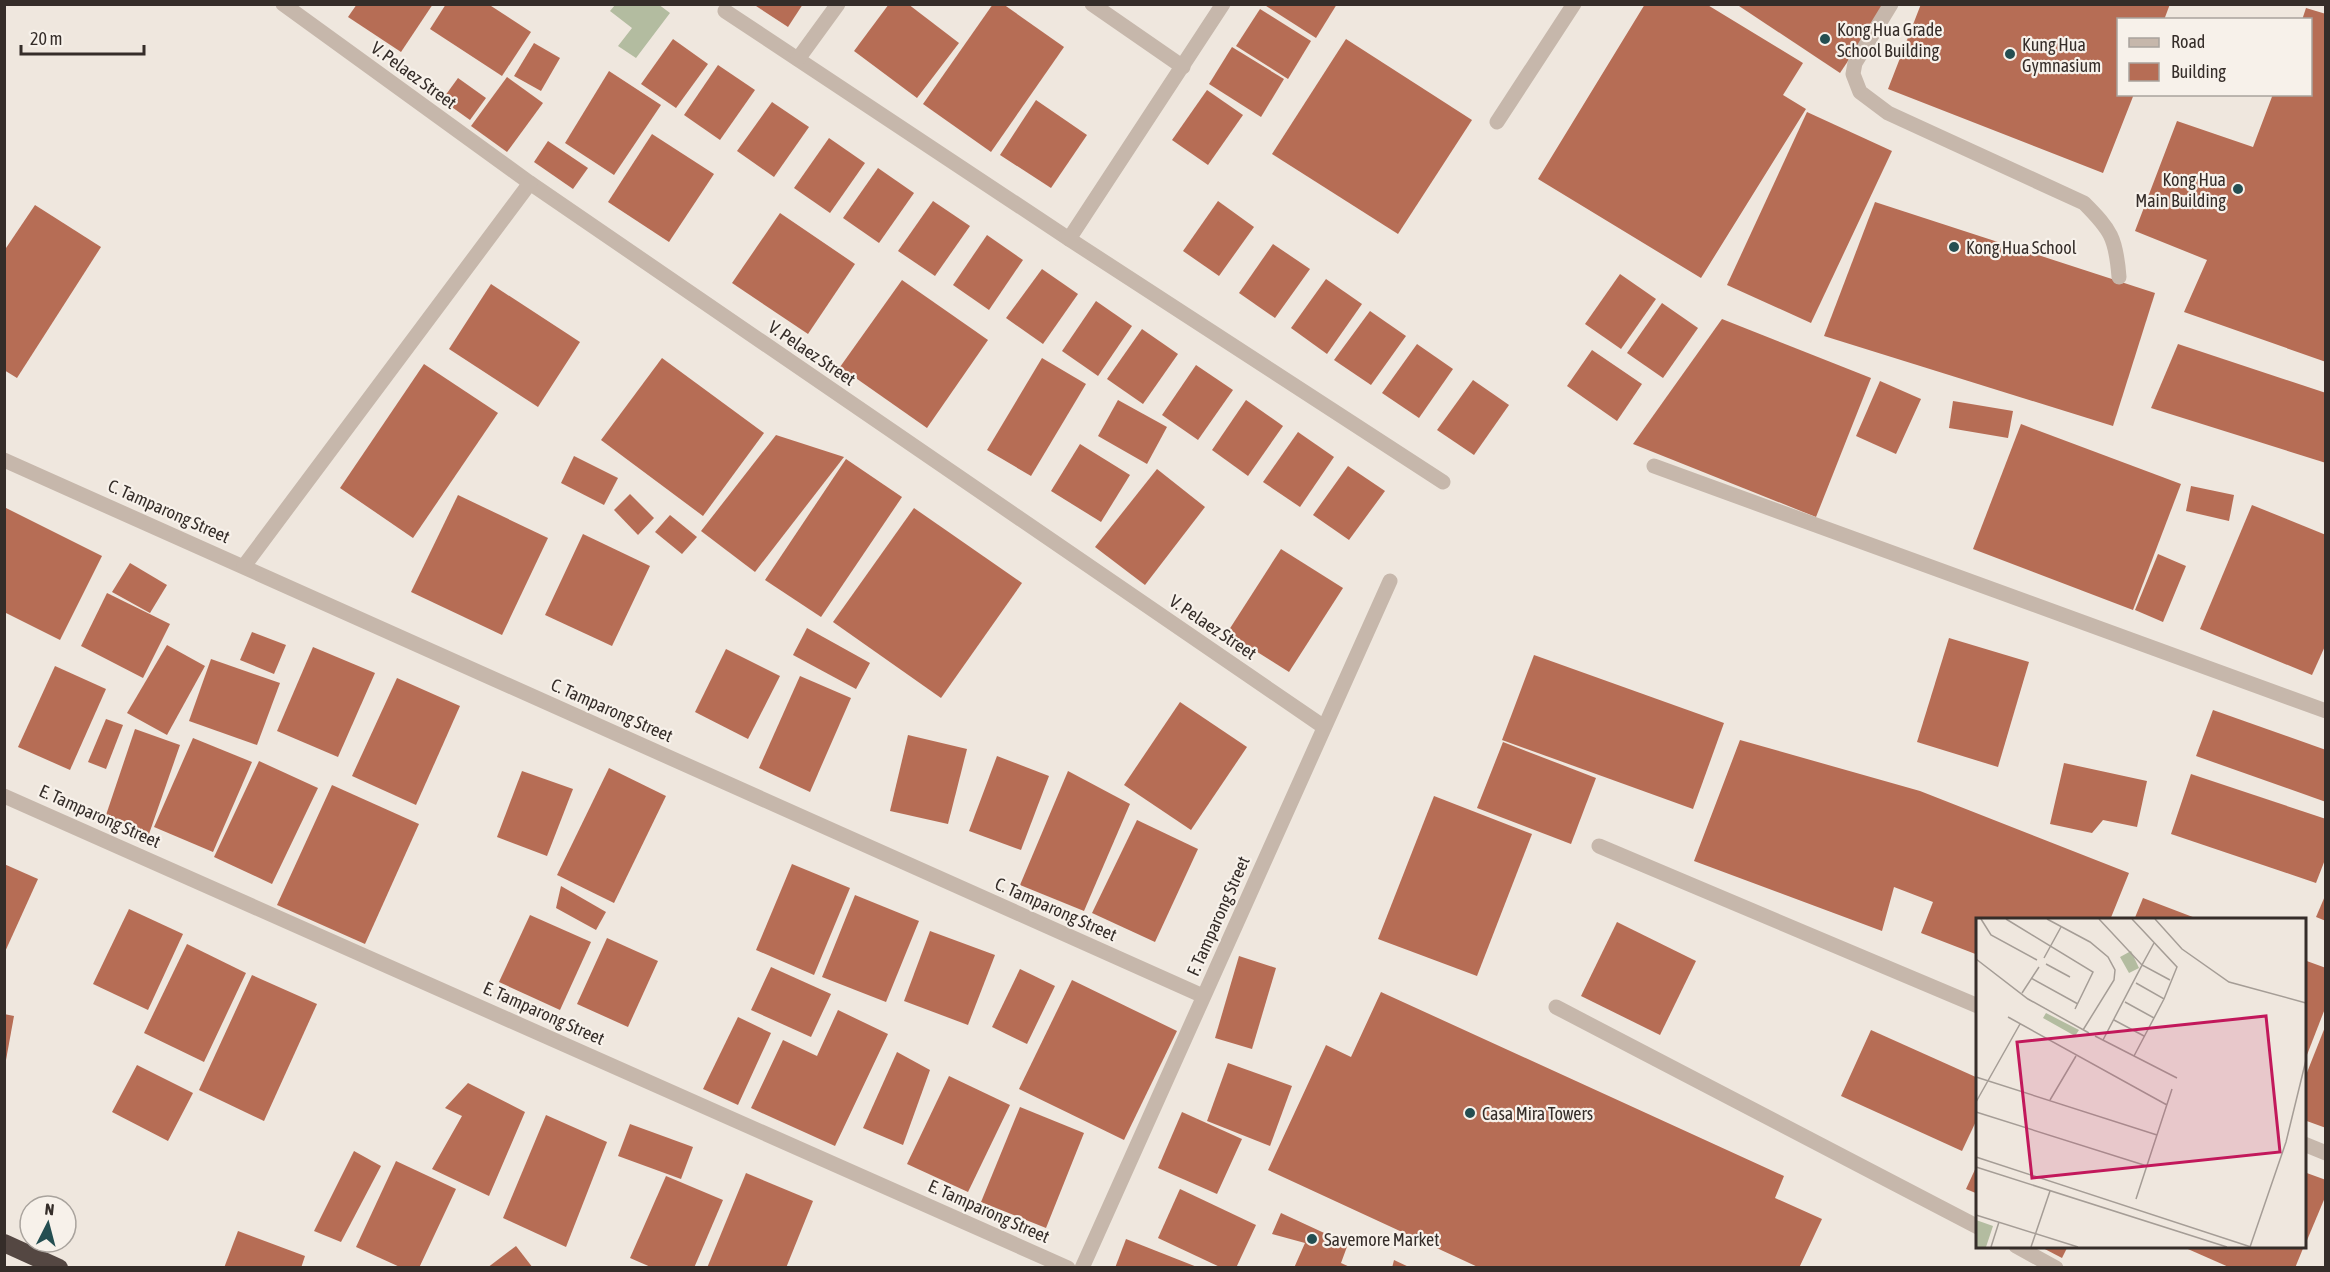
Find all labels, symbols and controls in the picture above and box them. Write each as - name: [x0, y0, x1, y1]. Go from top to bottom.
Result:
- scale bar: [21, 18, 144, 56]
- legend: [2117, 18, 2312, 96]
- place label: Kong Hua Grade School Building: [1837, 19, 1942, 61]
- text: 20 m: [30, 28, 62, 49]
- text: Road: [2171, 31, 2205, 52]
- marker: Kong Hua Grade School Building: [1818, 32, 1832, 46]
- place label: Kung Hua Gymnasium: [2022, 34, 2101, 76]
- street label: V. Pelaez Street: [367, 37, 461, 113]
- marker: Kung Hua Gymnasium: [2003, 47, 2017, 61]
- text: Building: [2171, 61, 2226, 82]
- place label: Kong Hua Main Building: [2135, 169, 2226, 211]
- marker: Kong Hua Main Building: [2231, 182, 2245, 196]
- place label: Kong Hua School: [1966, 237, 2077, 258]
- marker: Kong Hua School: [1947, 240, 1961, 254]
- street label: V. Pelaez Street: [765, 316, 859, 390]
- street label: C. Tamparong Street: [105, 475, 233, 547]
- street label: V. Pelaez Street: [1166, 590, 1260, 664]
- street label: C. Tamparong Street: [548, 674, 676, 746]
- street label: E. Tamparong Street: [36, 780, 164, 852]
- street label: F. Tamparong Street: [1182, 853, 1254, 979]
- street label: C. Tamparong Street: [992, 873, 1120, 945]
- inset map: [1976, 918, 2306, 1248]
- street label: E. Tamparong Street: [480, 977, 608, 1049]
- place label: Casa Mira Towers: [1482, 1103, 1593, 1124]
- marker: Casa Mira Towers: [1463, 1106, 1477, 1120]
- street label: E. Tamparong Street: [925, 1175, 1053, 1247]
- north arrow: [18, 1194, 78, 1254]
- text: N: [44, 1200, 55, 1219]
- place label: Savemore Market: [1324, 1229, 1439, 1250]
- marker: Savemore Market: [1305, 1232, 1319, 1246]

